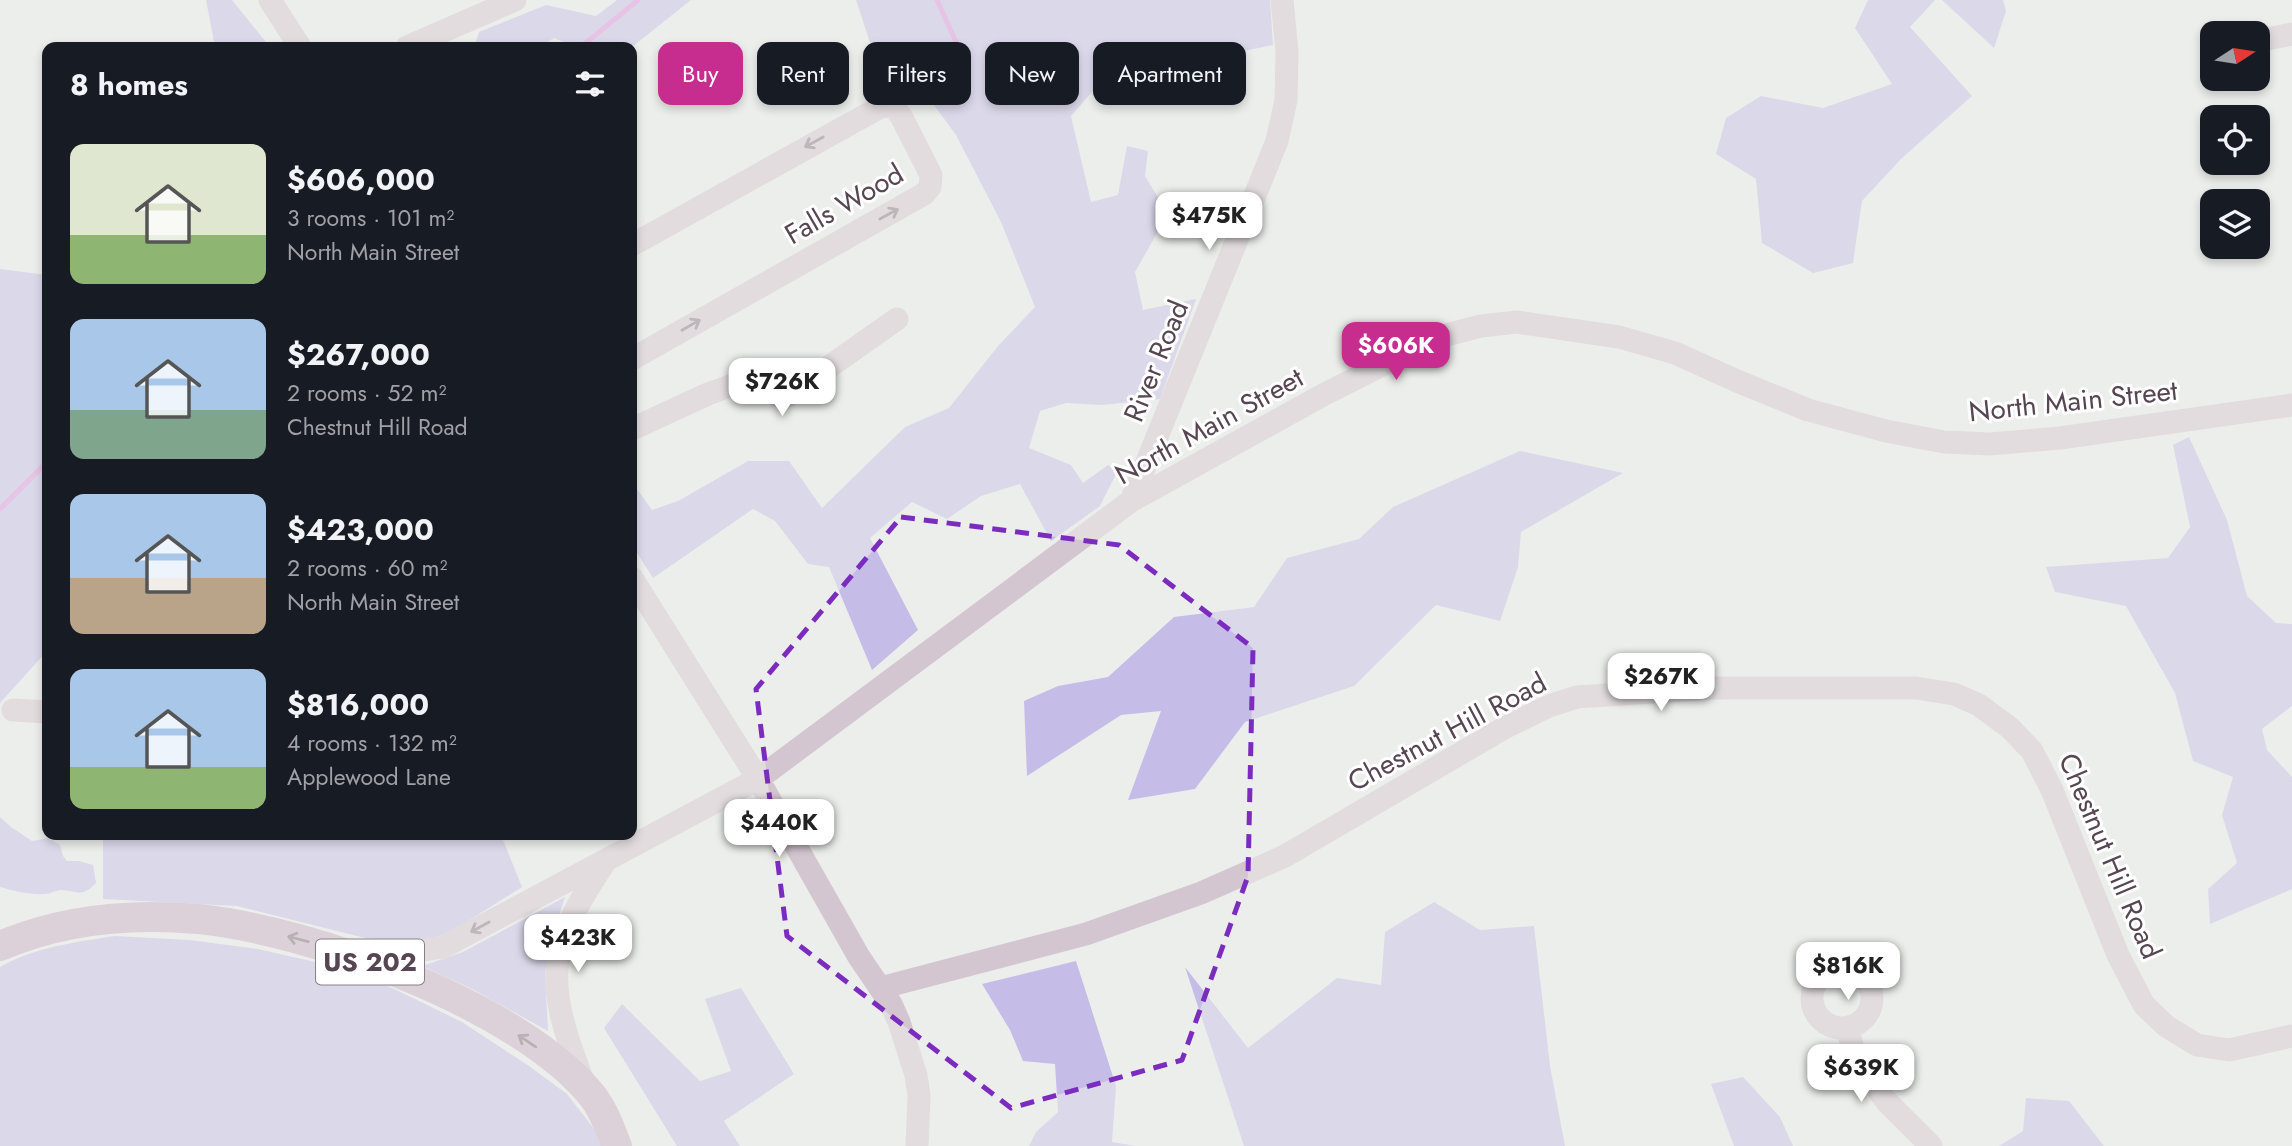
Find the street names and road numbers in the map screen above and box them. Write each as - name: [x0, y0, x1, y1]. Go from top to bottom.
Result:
- street label: Falls Wood: [777, 153, 911, 255]
- street label: River Road: [1113, 294, 1199, 428]
- street label: North Main Street: [1107, 357, 1311, 495]
- street label: North Main Street: [1967, 370, 2180, 432]
- street label: Chestnut Hill Road: [1340, 662, 1554, 802]
- street label: Chestnut Hill Road: [2048, 747, 2172, 965]
- road number: US 202: [316, 939, 424, 984]

